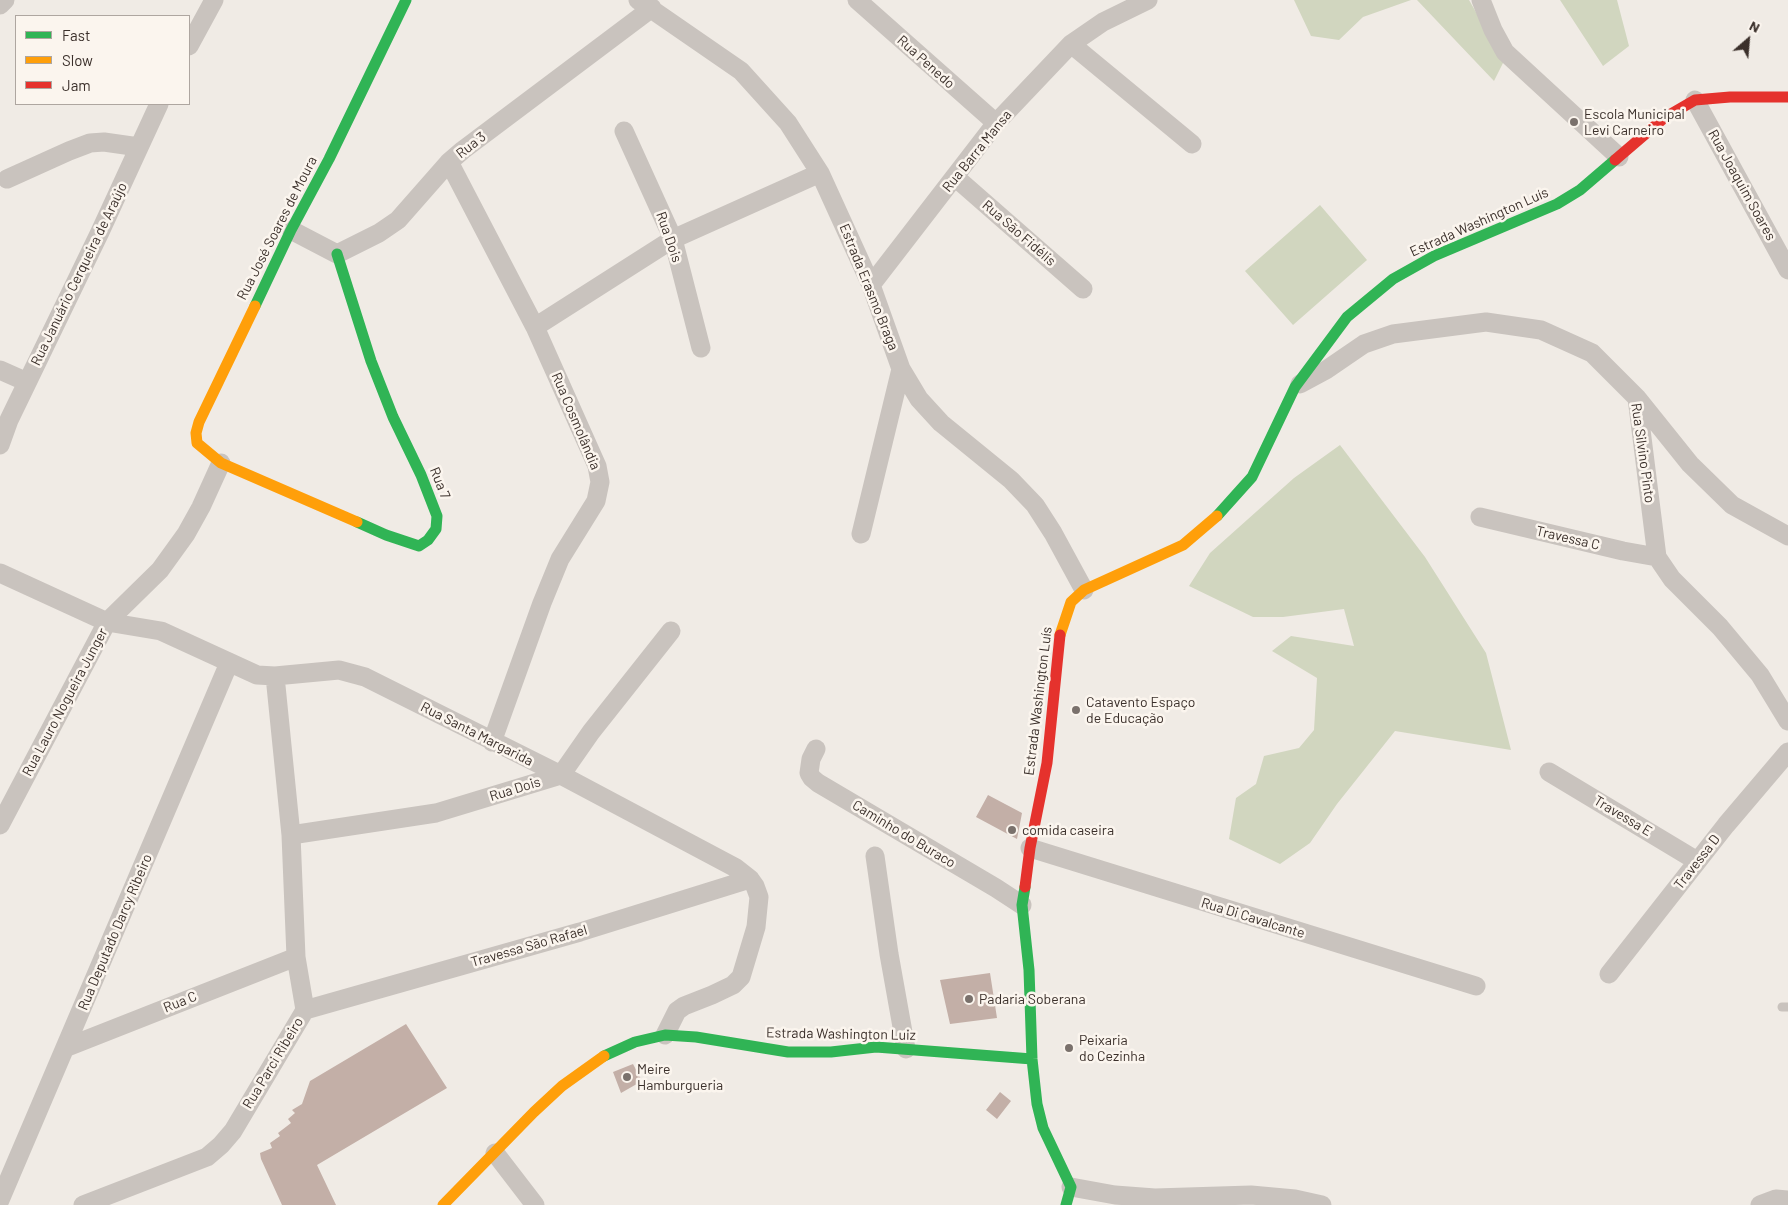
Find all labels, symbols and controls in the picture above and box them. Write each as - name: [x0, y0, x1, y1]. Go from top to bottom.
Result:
- legend: [15, 15, 190, 105]
- north arrow: [1723, 15, 1773, 65]
- text: N: [1747, 17, 1763, 36]
- text: Fast: [62, 26, 90, 44]
- street label: Rua Penedo: [894, 32, 958, 92]
- text: Slow: [62, 51, 93, 69]
- text: Jam: [62, 76, 91, 94]
- place label: Escola Municipal Levi Carneiro: [1584, 106, 1685, 138]
- street label: Rua Barra Mansa: [939, 107, 1015, 195]
- marker: Escola Municipal Levi Carneiro: [1568, 116, 1580, 128]
- street label: Rua Joaquim Soares: [1705, 127, 1779, 243]
- street label: Rua 3: [453, 128, 489, 162]
- street label: Rua José Soares de Moura: [233, 153, 321, 303]
- street label: Rua Januário Cerqueira de Araújo: [27, 180, 131, 368]
- street label: Estrada Washington Luís: [1407, 184, 1551, 260]
- street label: Rua São Fidélis: [979, 197, 1059, 269]
- street label: Rua Dois: [652, 209, 686, 265]
- street label: Estrada Erasmo Braga: [836, 221, 902, 353]
- street label: Rua Cosmolândia: [548, 370, 604, 472]
- street label: Rua Silvino Pinto: [1628, 402, 1658, 504]
- street label: Rua 7: [426, 465, 454, 501]
- street label: Travessa C: [1535, 523, 1601, 553]
- street label: Rua Lauro Nogueira Junger: [19, 625, 111, 779]
- street label: Estrada Washington Luís: [1021, 626, 1055, 776]
- place label: Catavento Espaço de Educação: [1086, 694, 1195, 726]
- street label: Rua Santa Margarida: [418, 698, 536, 770]
- marker: Catavento Espaço de Educação: [1070, 704, 1082, 716]
- street label: Rua Dois: [487, 773, 543, 805]
- street label: Travessa E: [1591, 792, 1655, 840]
- street label: Caminho do Buraco: [849, 797, 959, 871]
- place label: comida caseira: [1022, 822, 1114, 838]
- marker: comida caseira: [1006, 824, 1018, 836]
- street label: Travessa D: [1670, 831, 1724, 893]
- street label: Rua Deputado Darcy Ribeiro: [74, 851, 156, 1013]
- street label: Rua Di Cavalcante: [1199, 894, 1307, 942]
- street label: Travessa São Rafael: [469, 921, 589, 971]
- street label: Rua C: [161, 988, 199, 1016]
- place label: Padaria Soberana: [979, 991, 1086, 1007]
- marker: Padaria Soberana: [963, 993, 975, 1005]
- street label: Rua Parci Ribeiro: [239, 1014, 307, 1112]
- street label: Estrada Washington Luiz: [766, 1024, 916, 1044]
- place label: Peixaria do Cezinha: [1079, 1032, 1145, 1064]
- marker: Peixaria do Cezinha: [1063, 1042, 1075, 1054]
- place label: Meire Hamburgueria: [637, 1061, 723, 1094]
- marker: Meire Hamburgueria: [621, 1071, 633, 1083]

